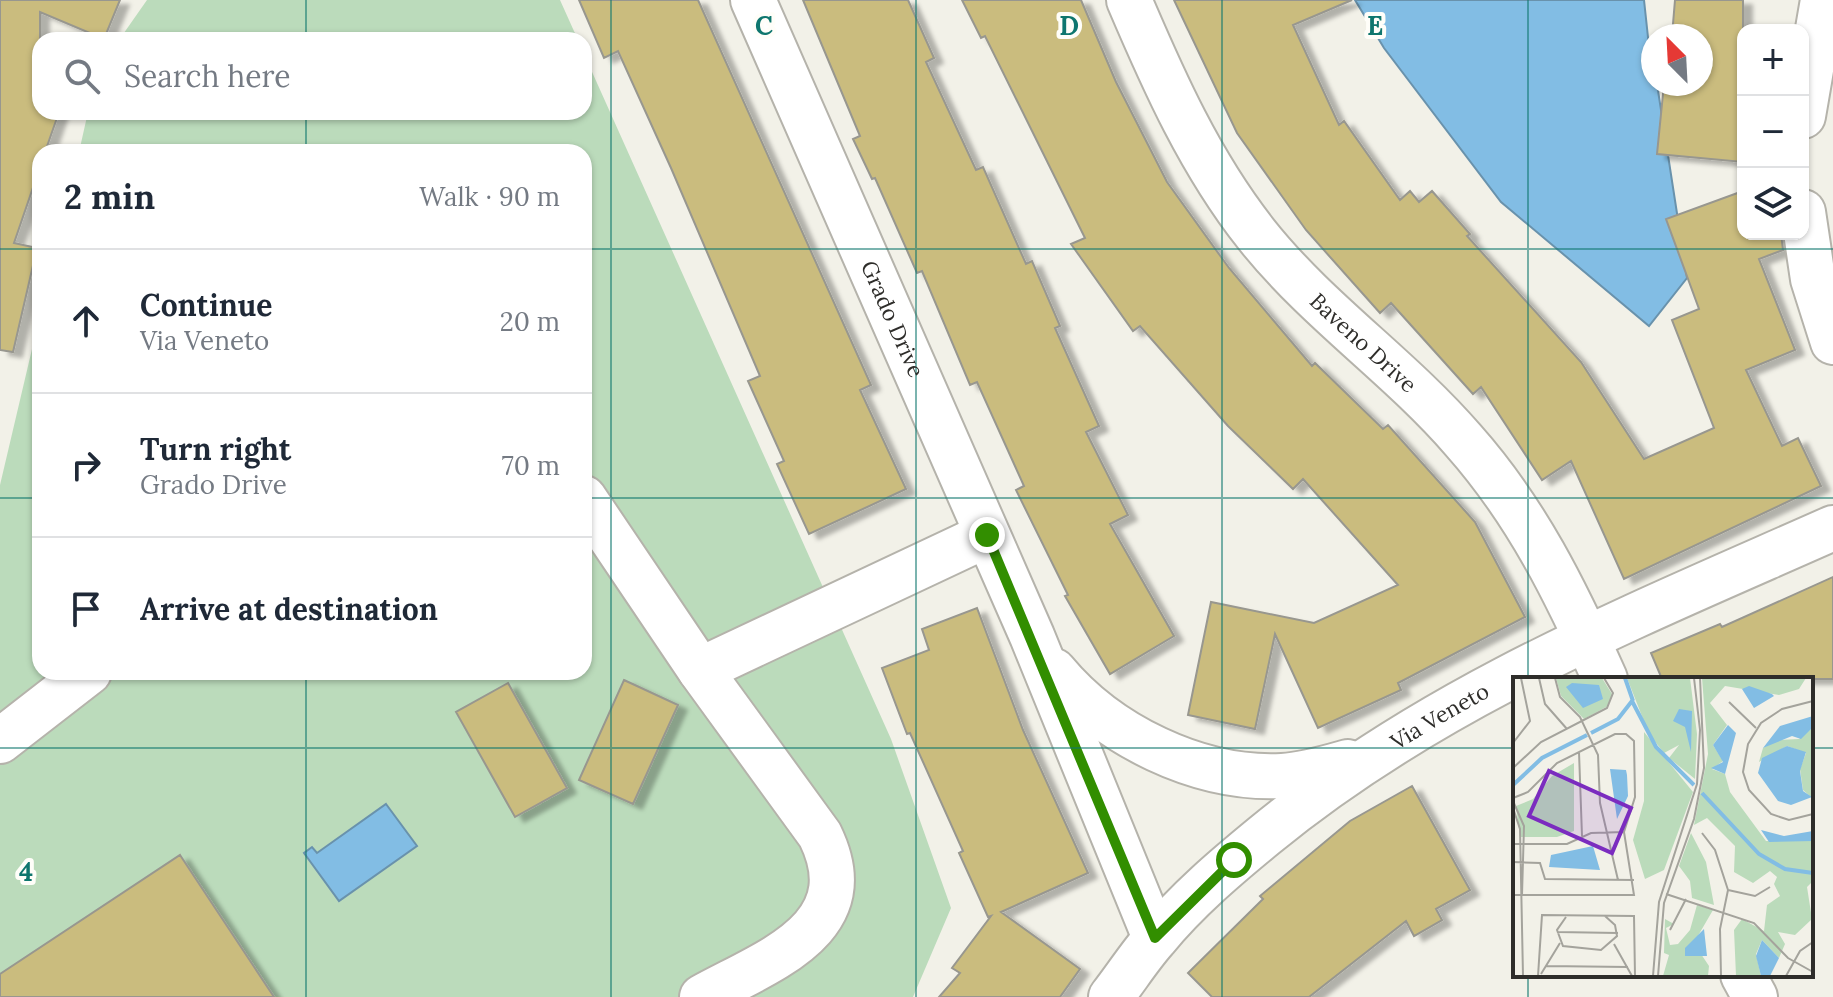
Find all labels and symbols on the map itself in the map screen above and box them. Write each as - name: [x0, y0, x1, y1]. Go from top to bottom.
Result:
- text: C: [755, 9, 773, 42]
- text: D: [1059, 9, 1079, 42]
- text: E: [1367, 9, 1383, 42]
- north arrow: [1641, 24, 1713, 96]
- street label: Grado Drive: [855, 256, 931, 381]
- street label: Baveno Drive: [1304, 287, 1423, 398]
- route end: [969, 517, 1005, 553]
- street label: Via Veneto: [1384, 677, 1494, 756]
- inset map: [1513, 677, 1813, 977]
- route start: [1216, 842, 1252, 878]
- text: 4: [19, 855, 33, 888]

